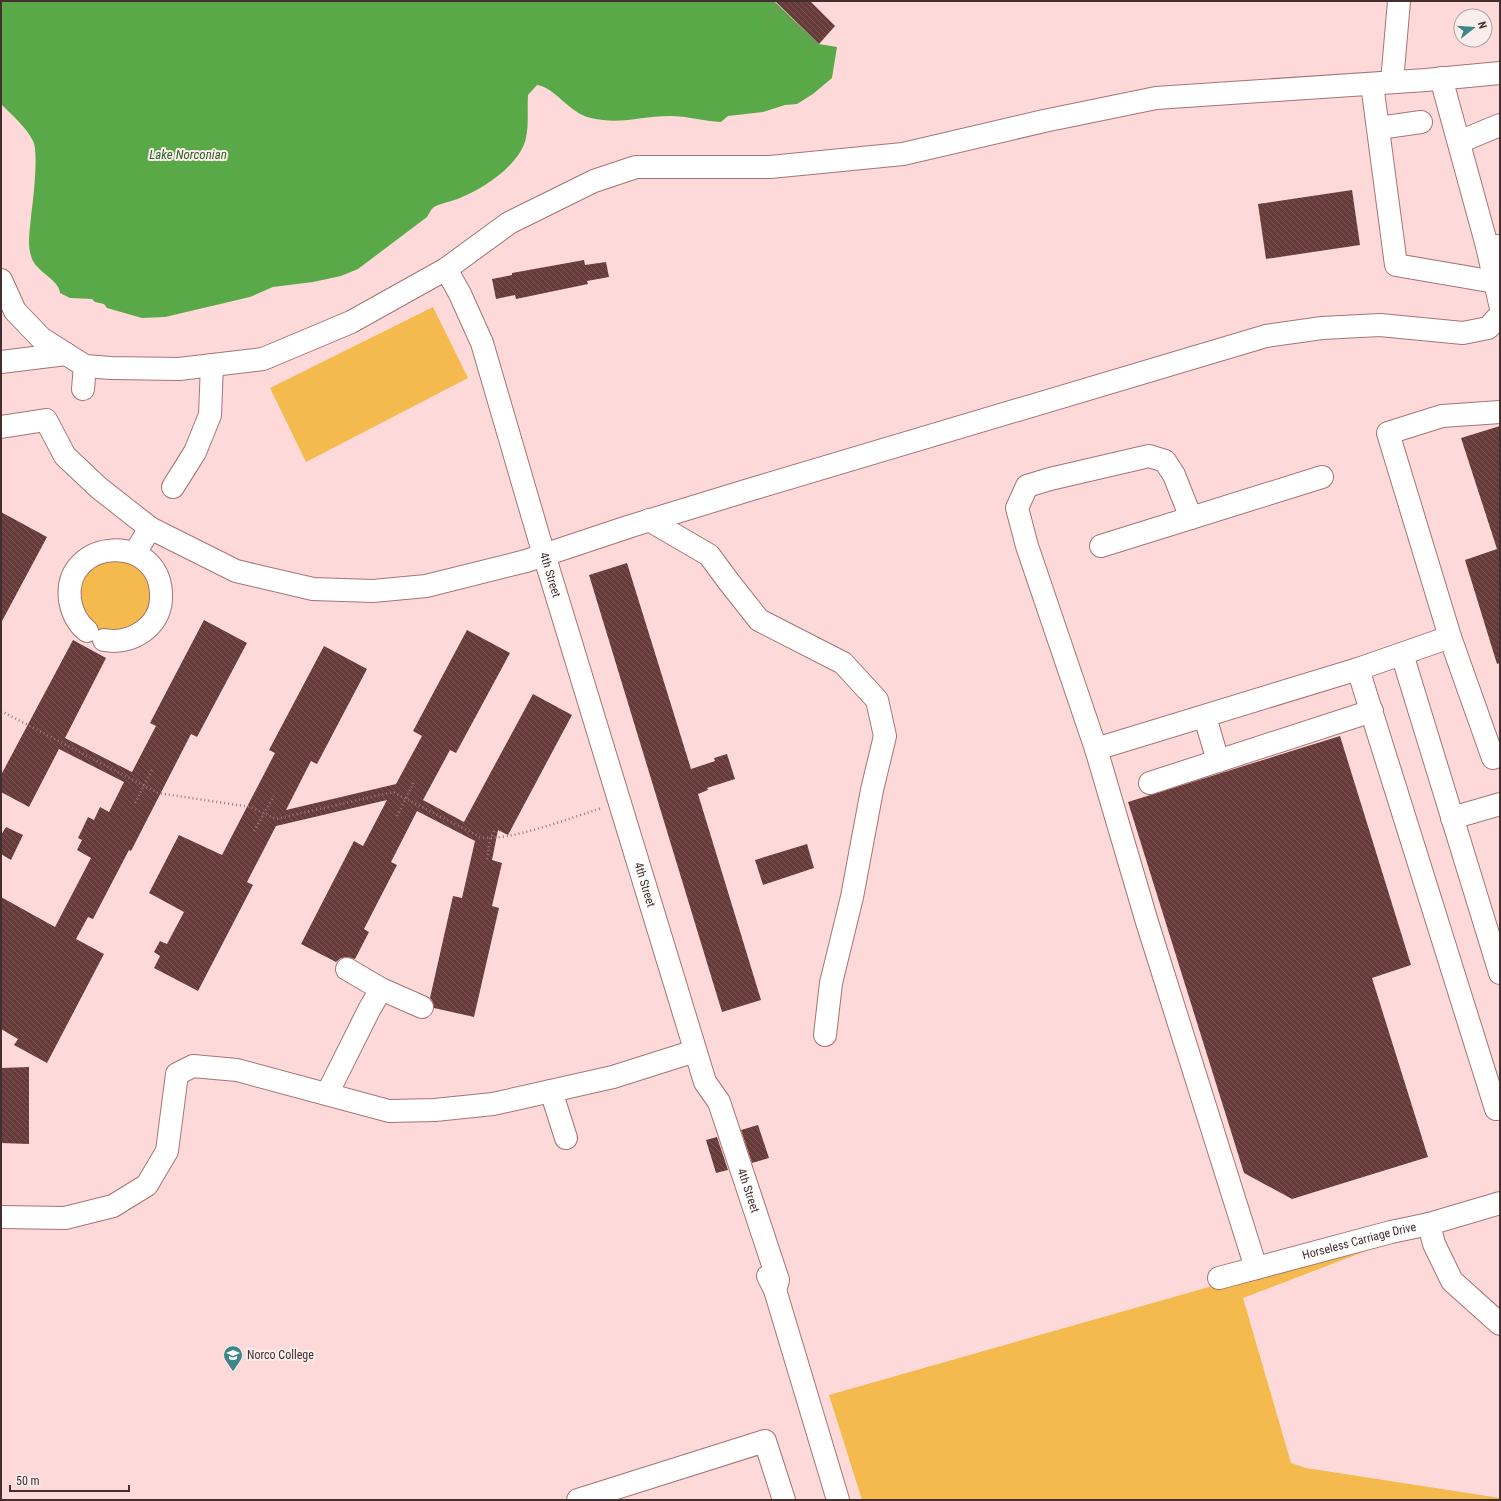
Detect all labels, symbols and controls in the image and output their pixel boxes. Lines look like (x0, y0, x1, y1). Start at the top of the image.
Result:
north arrow (1453, 8, 1493, 48)
text: N (1475, 20, 1489, 31)
water label: Lake Norconian (149, 147, 227, 162)
street label: 4th Street (537, 551, 564, 599)
street label: 4th Street (631, 861, 658, 909)
street label: 4th Street (734, 1166, 762, 1215)
street label: Horseless Carriage Drive (1301, 1220, 1418, 1262)
school or university icon: Norco College (222, 1344, 244, 1372)
place label: Norco College (247, 1348, 314, 1362)
scale bar (10, 1467, 129, 1493)
text: 50 m (16, 1474, 40, 1488)

